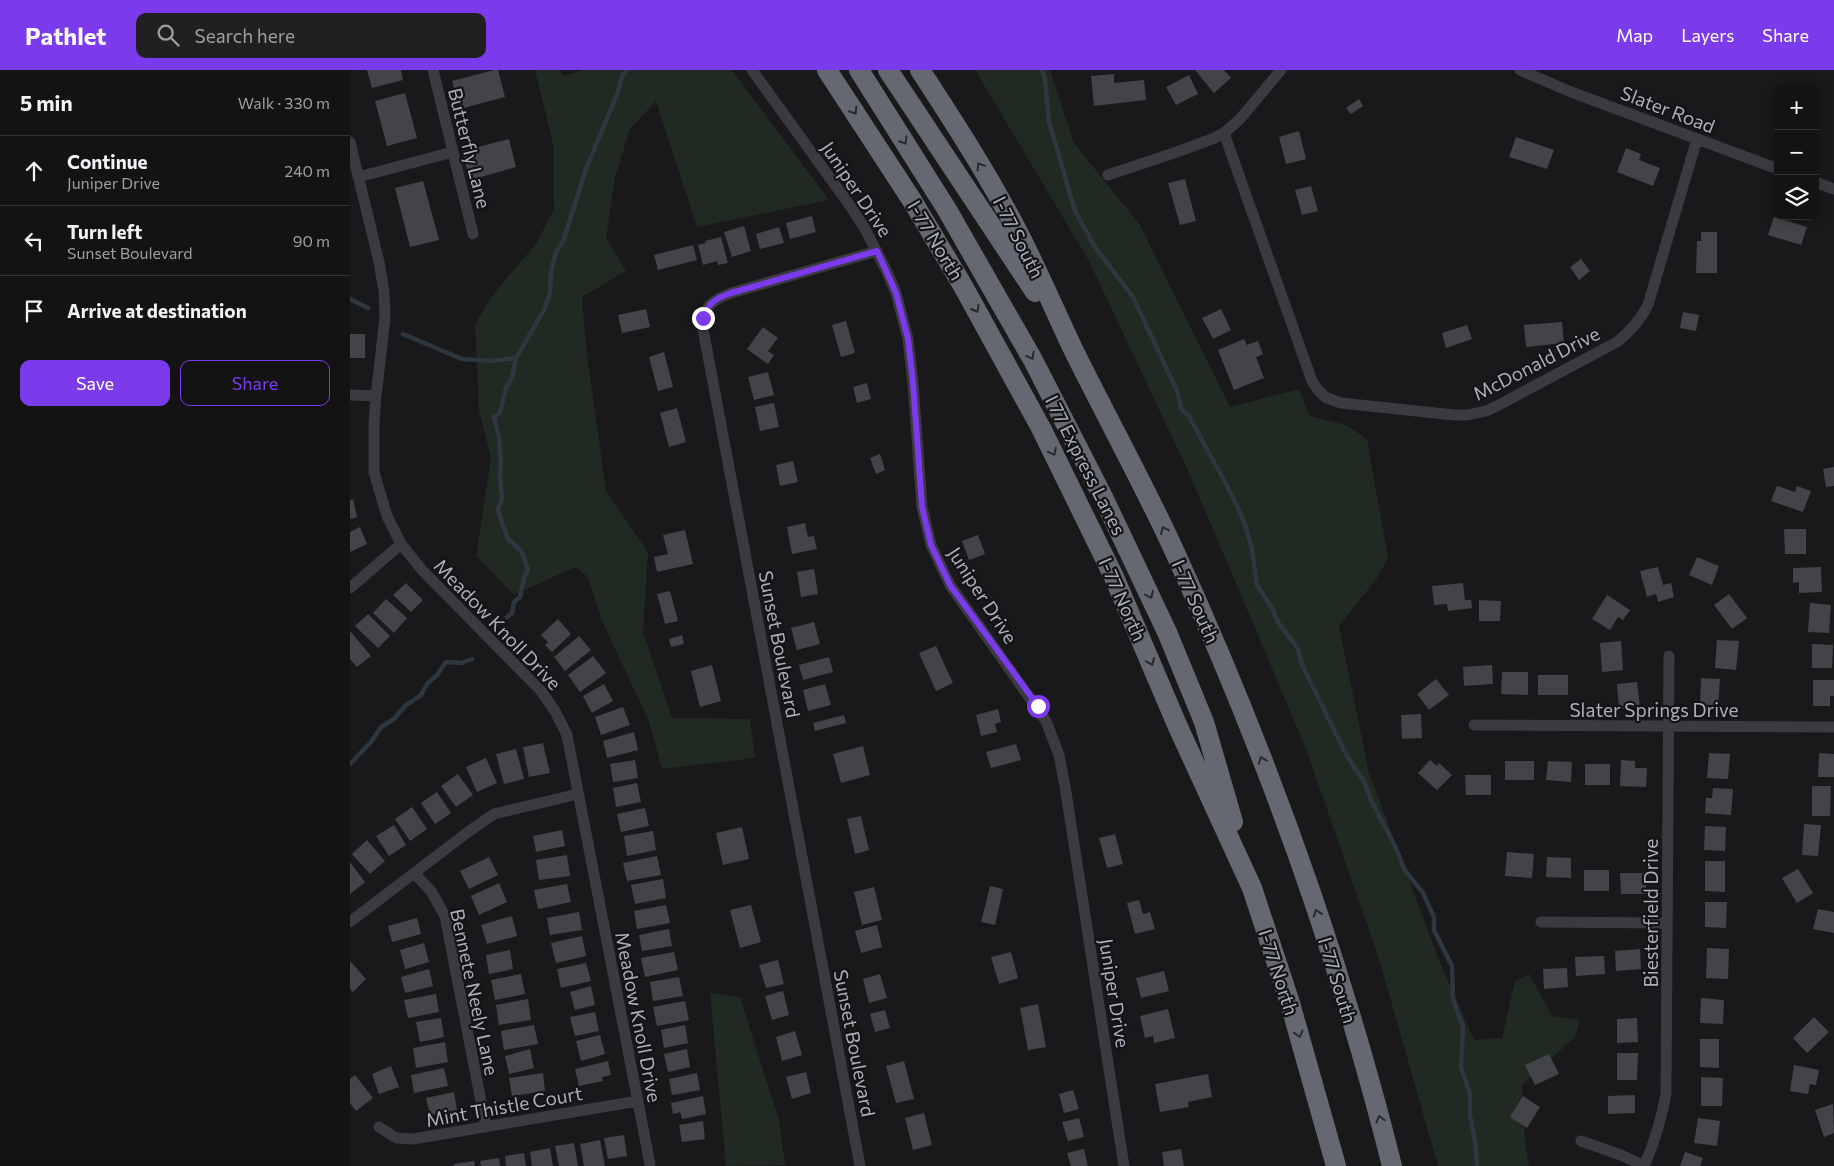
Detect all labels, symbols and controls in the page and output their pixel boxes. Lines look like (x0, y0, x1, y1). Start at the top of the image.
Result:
search box (136, 13, 486, 58)
text: Pathlet (25, 21, 106, 50)
icon: search (154, 21, 182, 49)
text: Search here (194, 24, 295, 47)
text: Map (1616, 24, 1653, 46)
text: Layers (1681, 24, 1734, 46)
text: Share (1762, 24, 1809, 46)
street label: Slater Road (1618, 80, 1718, 138)
street label: Butterfly Lane (444, 85, 496, 211)
map controls (1774, 85, 1819, 220)
button: + (1774, 85, 1819, 130)
text: 5 min (20, 90, 73, 115)
text: Walk · 330 m (238, 93, 330, 112)
one-way arrow (848, 105, 857, 114)
button: − (1774, 130, 1819, 175)
one-way arrow (897, 135, 907, 144)
street label: Juniper Drive (817, 137, 897, 241)
text: Continue (67, 150, 147, 173)
icon: ahead (20, 157, 48, 185)
text: 240 m (284, 161, 330, 180)
one-way arrow (977, 163, 987, 172)
text: Juniper Drive (67, 173, 160, 192)
button: layers (1774, 175, 1819, 220)
street label: I-77 South (989, 192, 1049, 282)
street label: I-77 North (903, 196, 969, 284)
text: Turn left (67, 220, 142, 243)
icon: left (20, 227, 48, 255)
text: 90 m (293, 231, 330, 250)
text: Sunset Boulevard (67, 243, 193, 262)
icon: arrive (20, 297, 48, 325)
text: Arrive at destination (67, 299, 247, 322)
one-way arrow (970, 303, 980, 312)
route end (692, 307, 715, 330)
street label: McDonald Drive (1469, 321, 1603, 405)
one-way arrow (1024, 350, 1034, 359)
button: Save (20, 360, 170, 406)
button: Share (180, 360, 330, 406)
street label: I 77 Express Lanes (1041, 391, 1131, 539)
one-way arrow (1047, 446, 1057, 455)
one-way arrow (1160, 526, 1171, 535)
street label: Juniper Drive (943, 542, 1023, 648)
street label: Meadow Knoll Drive (430, 554, 566, 694)
street label: I-77 North (1094, 554, 1152, 644)
street label: I-77 South (1167, 556, 1225, 646)
street label: Sunset Boulevard (754, 569, 806, 719)
one-way arrow (1143, 590, 1153, 599)
one-way arrow (1145, 657, 1156, 666)
route start (1027, 695, 1050, 718)
street label: Slater Springs Drive (1569, 698, 1739, 721)
one-way arrow (1258, 757, 1268, 765)
street label: Biesterfield Drive (1639, 839, 1662, 987)
street label: Bennete Neely Lane (446, 907, 504, 1077)
one-way arrow (1313, 909, 1323, 918)
street label: I-77 North (1254, 926, 1304, 1018)
street label: Meadow Knoll Drive (611, 930, 667, 1104)
street label: I-77 South (1314, 934, 1362, 1026)
street label: Juniper Drive (1095, 937, 1135, 1049)
street label: Sunset Boulevard (829, 968, 881, 1118)
one-way arrow (1294, 1030, 1304, 1038)
street label: Mint Thistle Court (424, 1081, 584, 1131)
one-way arrow (1375, 1115, 1385, 1123)

